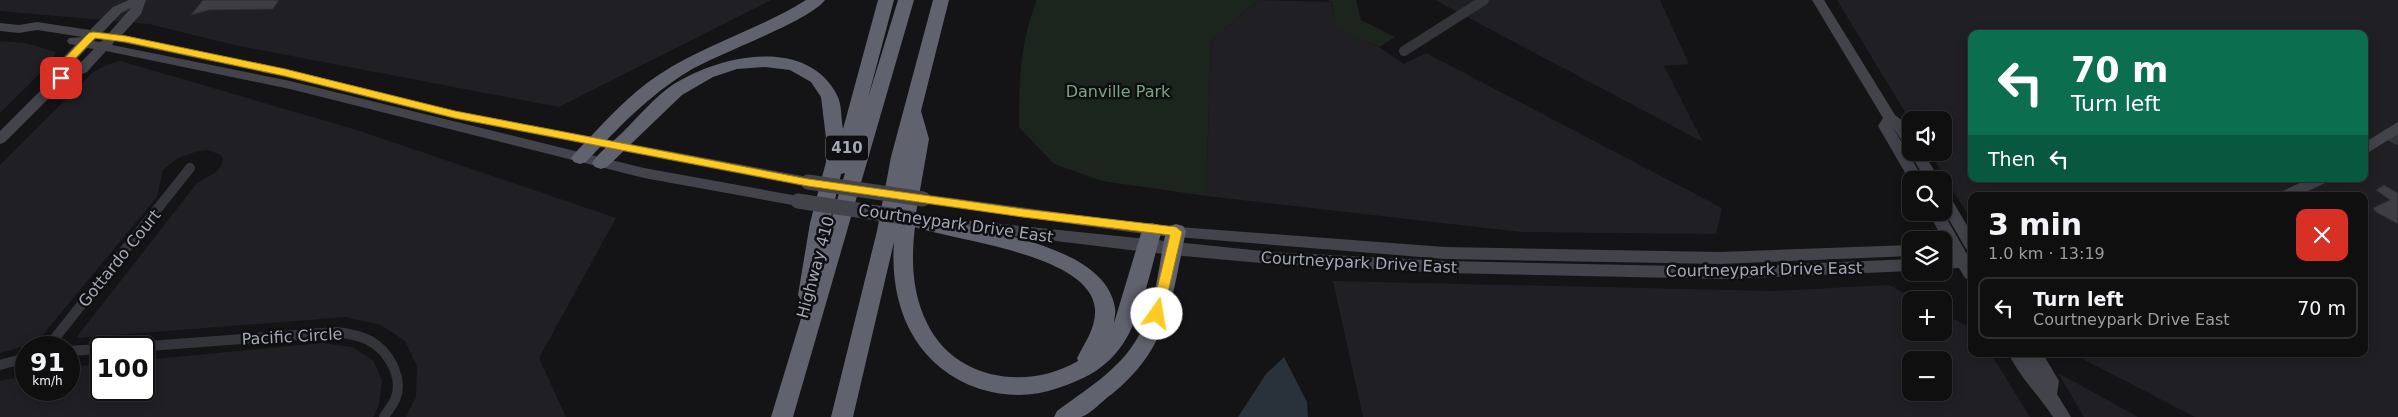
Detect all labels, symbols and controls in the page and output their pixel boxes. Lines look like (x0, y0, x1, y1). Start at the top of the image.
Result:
icon: left (1988, 50, 2053, 115)
text: 70 m (2071, 50, 2168, 90)
pin (40, 57, 82, 99)
icon: arrive (47, 64, 75, 92)
park label: Danville Park (1066, 82, 1171, 101)
text: Turn left (2071, 91, 2160, 116)
map controls (1902, 111, 1952, 401)
button: sound (1902, 111, 1952, 161)
road number: 410 (826, 136, 868, 160)
icon: left (2045, 145, 2073, 173)
text: Then (1988, 148, 2035, 170)
button: search (1902, 171, 1952, 221)
street label: Courtneypark Drive East (857, 200, 1055, 247)
street label: Gottardo Court (74, 206, 164, 311)
text: 3 min (1988, 207, 2082, 242)
button: close (2296, 209, 2348, 261)
street label: Highway 410 (793, 214, 838, 320)
button: layers (1902, 231, 1952, 281)
text: 1.0 km · 13:19 (1988, 244, 2105, 263)
street label: Courtneypark Drive East (1260, 248, 1458, 277)
street label: Courtneypark Drive East (1666, 258, 1862, 281)
position arrow (1130, 287, 1182, 339)
text: Turn left (2033, 288, 2124, 310)
button: + (1902, 291, 1952, 341)
icon: left (1990, 294, 2018, 322)
text: 70 m (2297, 297, 2346, 319)
text: Courtneypark Drive East (2033, 310, 2230, 329)
street label: Pacific Circle (241, 324, 343, 349)
speed limit sign: 100 (90, 336, 155, 401)
text: 91 (30, 348, 65, 377)
button: − (1902, 351, 1952, 401)
text: km/h (32, 374, 63, 388)

